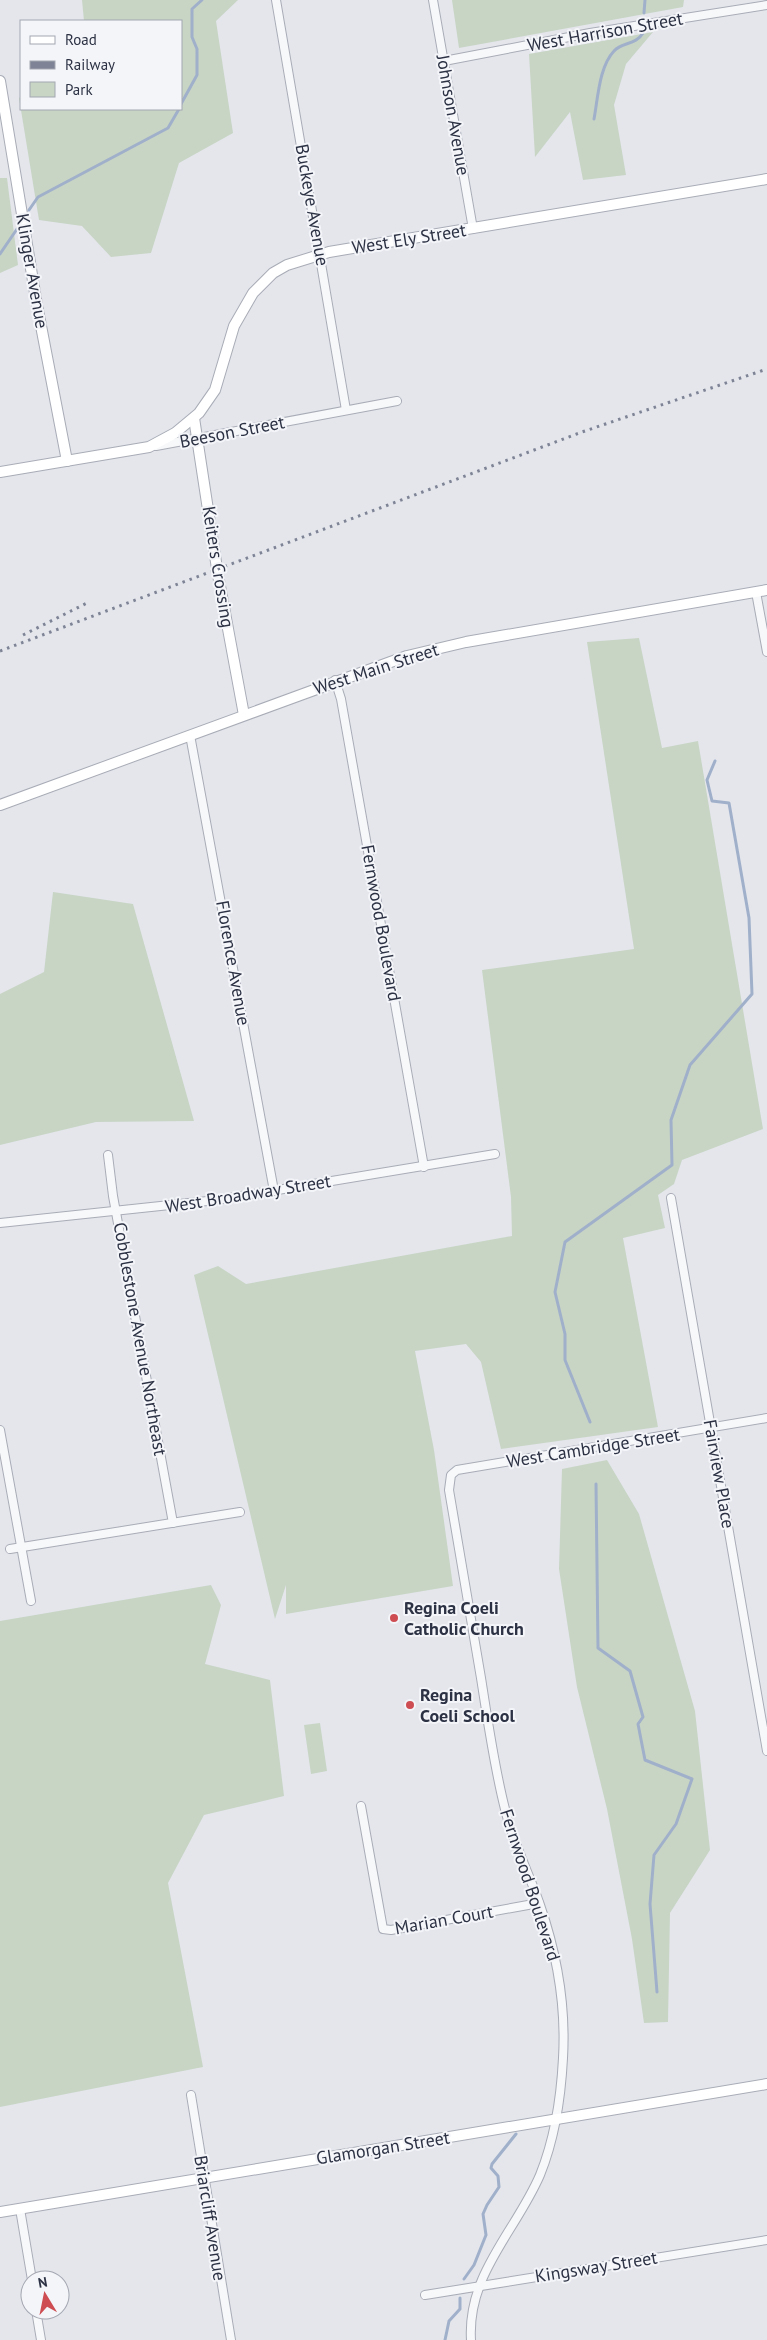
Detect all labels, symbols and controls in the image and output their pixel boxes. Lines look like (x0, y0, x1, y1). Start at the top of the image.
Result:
street label: West Harrison Street (525, 6, 685, 57)
legend (20, 20, 182, 110)
text: Road (65, 30, 97, 49)
street label: Johnson Avenue (431, 52, 475, 177)
text: Railway (65, 55, 115, 74)
text: Park (65, 80, 93, 99)
street label: Buckeye Avenue (290, 142, 335, 268)
street label: Klinger Avenue (11, 212, 54, 330)
street label: West Ely Street (350, 218, 468, 259)
street label: Beeson Street (177, 410, 286, 453)
street label: Keiters Crossing (198, 504, 239, 629)
street label: West Main Street (310, 637, 441, 700)
street label: Fernwood Boulevard (356, 843, 407, 1003)
street label: Florence Avenue (211, 899, 256, 1027)
street label: West Broadway Street (163, 1169, 332, 1218)
street label: Cobblestone Avenue Northeast (109, 1220, 172, 1457)
street label: Fairview Place (699, 1418, 740, 1530)
street label: West Cambridge Street (505, 1422, 681, 1473)
place label: Regina Coeli Catholic Church (404, 1596, 524, 1640)
marker: Regina Coeli Catholic Church (388, 1612, 400, 1624)
place label: Regina Coeli School (420, 1683, 515, 1727)
marker: Regina Coeli School (404, 1699, 416, 1711)
street label: Fernwood Boulevard (495, 1806, 566, 1964)
street label: Marian Court (393, 1900, 495, 1939)
street label: Glamorgan Street (315, 2126, 451, 2169)
street label: Briarcliff Avenue (189, 2154, 232, 2282)
street label: Kingsway Street (533, 2245, 659, 2288)
north arrow (20, 2270, 70, 2320)
text: N (37, 2273, 49, 2292)

